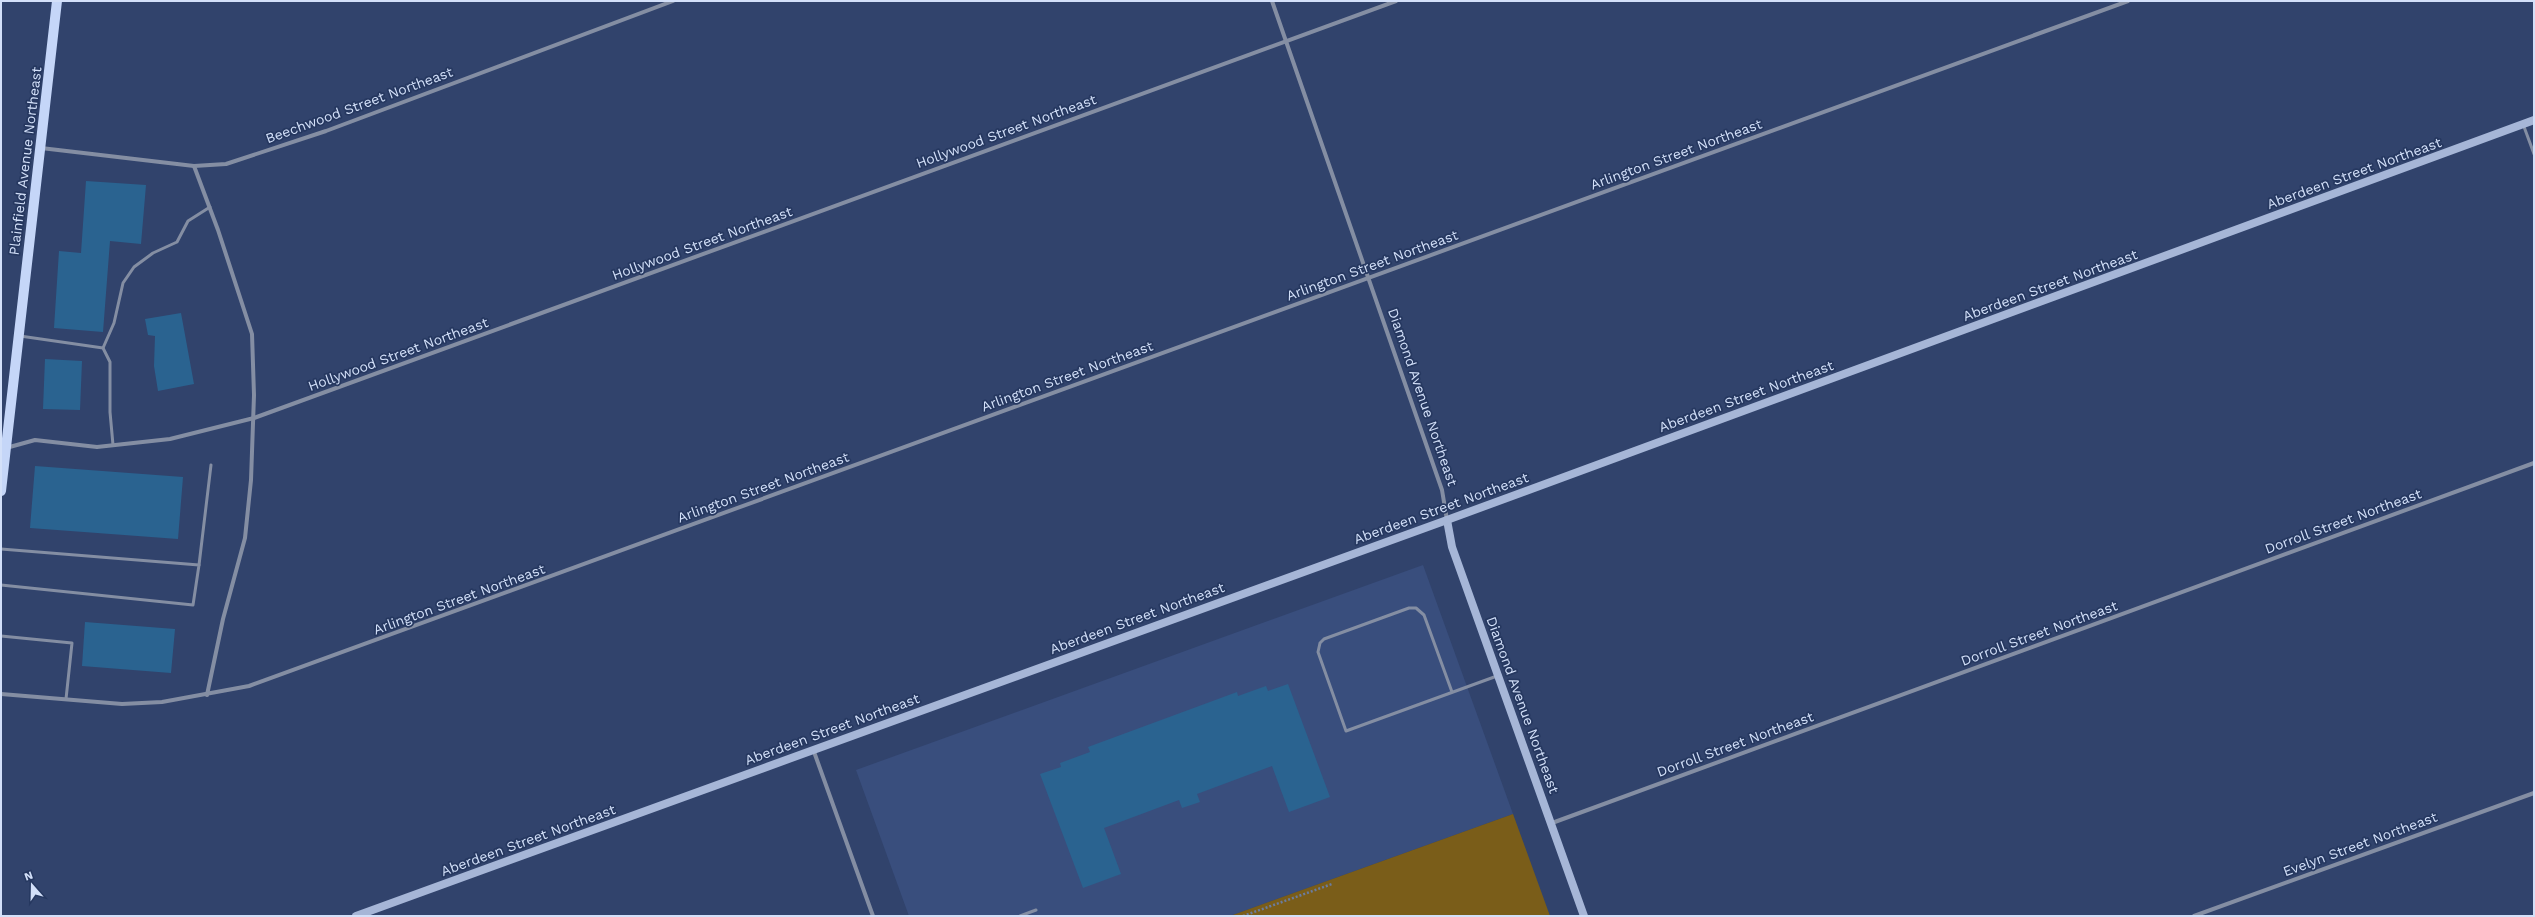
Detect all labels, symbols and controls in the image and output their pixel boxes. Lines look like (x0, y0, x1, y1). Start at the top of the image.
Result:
street label: Beechwood Street Northeast (263, 64, 455, 146)
street label: Plainfield Avenue Northeast (6, 66, 45, 256)
street label: Hollywood Street Northeast (914, 91, 1098, 171)
street label: Arlington Street Northeast (1588, 115, 1764, 193)
street label: Aberdeen Street Northeast (2265, 134, 2444, 212)
street label: Hollywood Street Northeast (610, 203, 794, 283)
street label: Arlington Street Northeast (1284, 226, 1460, 304)
street label: Aberdeen Street Northeast (1961, 246, 2140, 324)
street label: Diamond Avenue Northeast (1385, 306, 1461, 488)
street label: Hollywood Street Northeast (306, 314, 490, 394)
street label: Arlington Street Northeast (979, 337, 1155, 415)
street label: Aberdeen Street Northeast (1657, 357, 1836, 435)
street label: Arlington Street Northeast (675, 448, 851, 526)
street label: Aberdeen Street Northeast (1352, 469, 1531, 547)
street label: Dorroll Street Northeast (2263, 485, 2424, 557)
street label: Arlington Street Northeast (371, 560, 547, 638)
street label: Aberdeen Street Northeast (1048, 579, 1227, 657)
street label: Dorroll Street Northeast (1959, 597, 2120, 669)
street label: Diamond Avenue Northeast (1484, 614, 1563, 796)
street label: Aberdeen Street Northeast (743, 690, 922, 768)
street label: Dorroll Street Northeast (1655, 708, 1816, 780)
street label: Aberdeen Street Northeast (439, 801, 618, 879)
street label: Evelyn Street Northeast (2281, 809, 2439, 879)
north arrow (12, 865, 52, 905)
text: N (23, 869, 35, 884)

